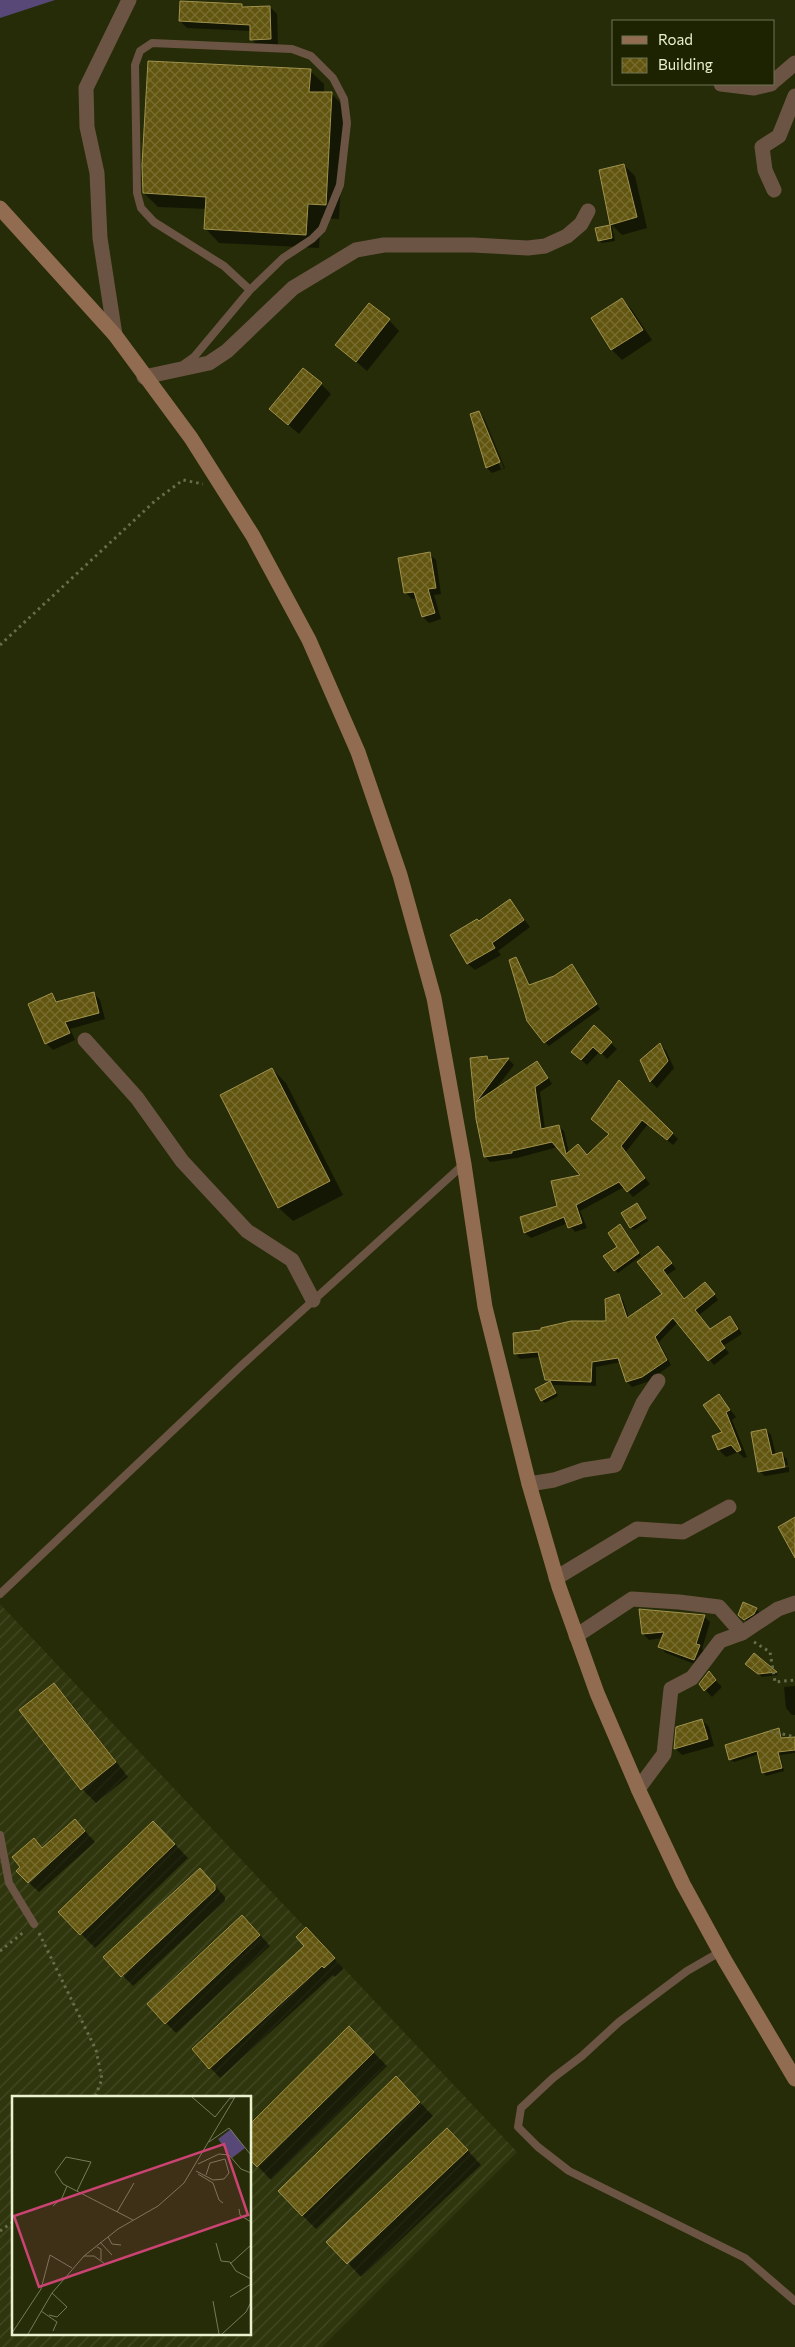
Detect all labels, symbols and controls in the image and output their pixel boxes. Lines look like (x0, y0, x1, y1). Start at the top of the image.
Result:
legend (612, 20, 775, 85)
text: Road (658, 30, 693, 48)
text: Building (658, 55, 713, 73)
inset map (12, 2096, 251, 2334)

